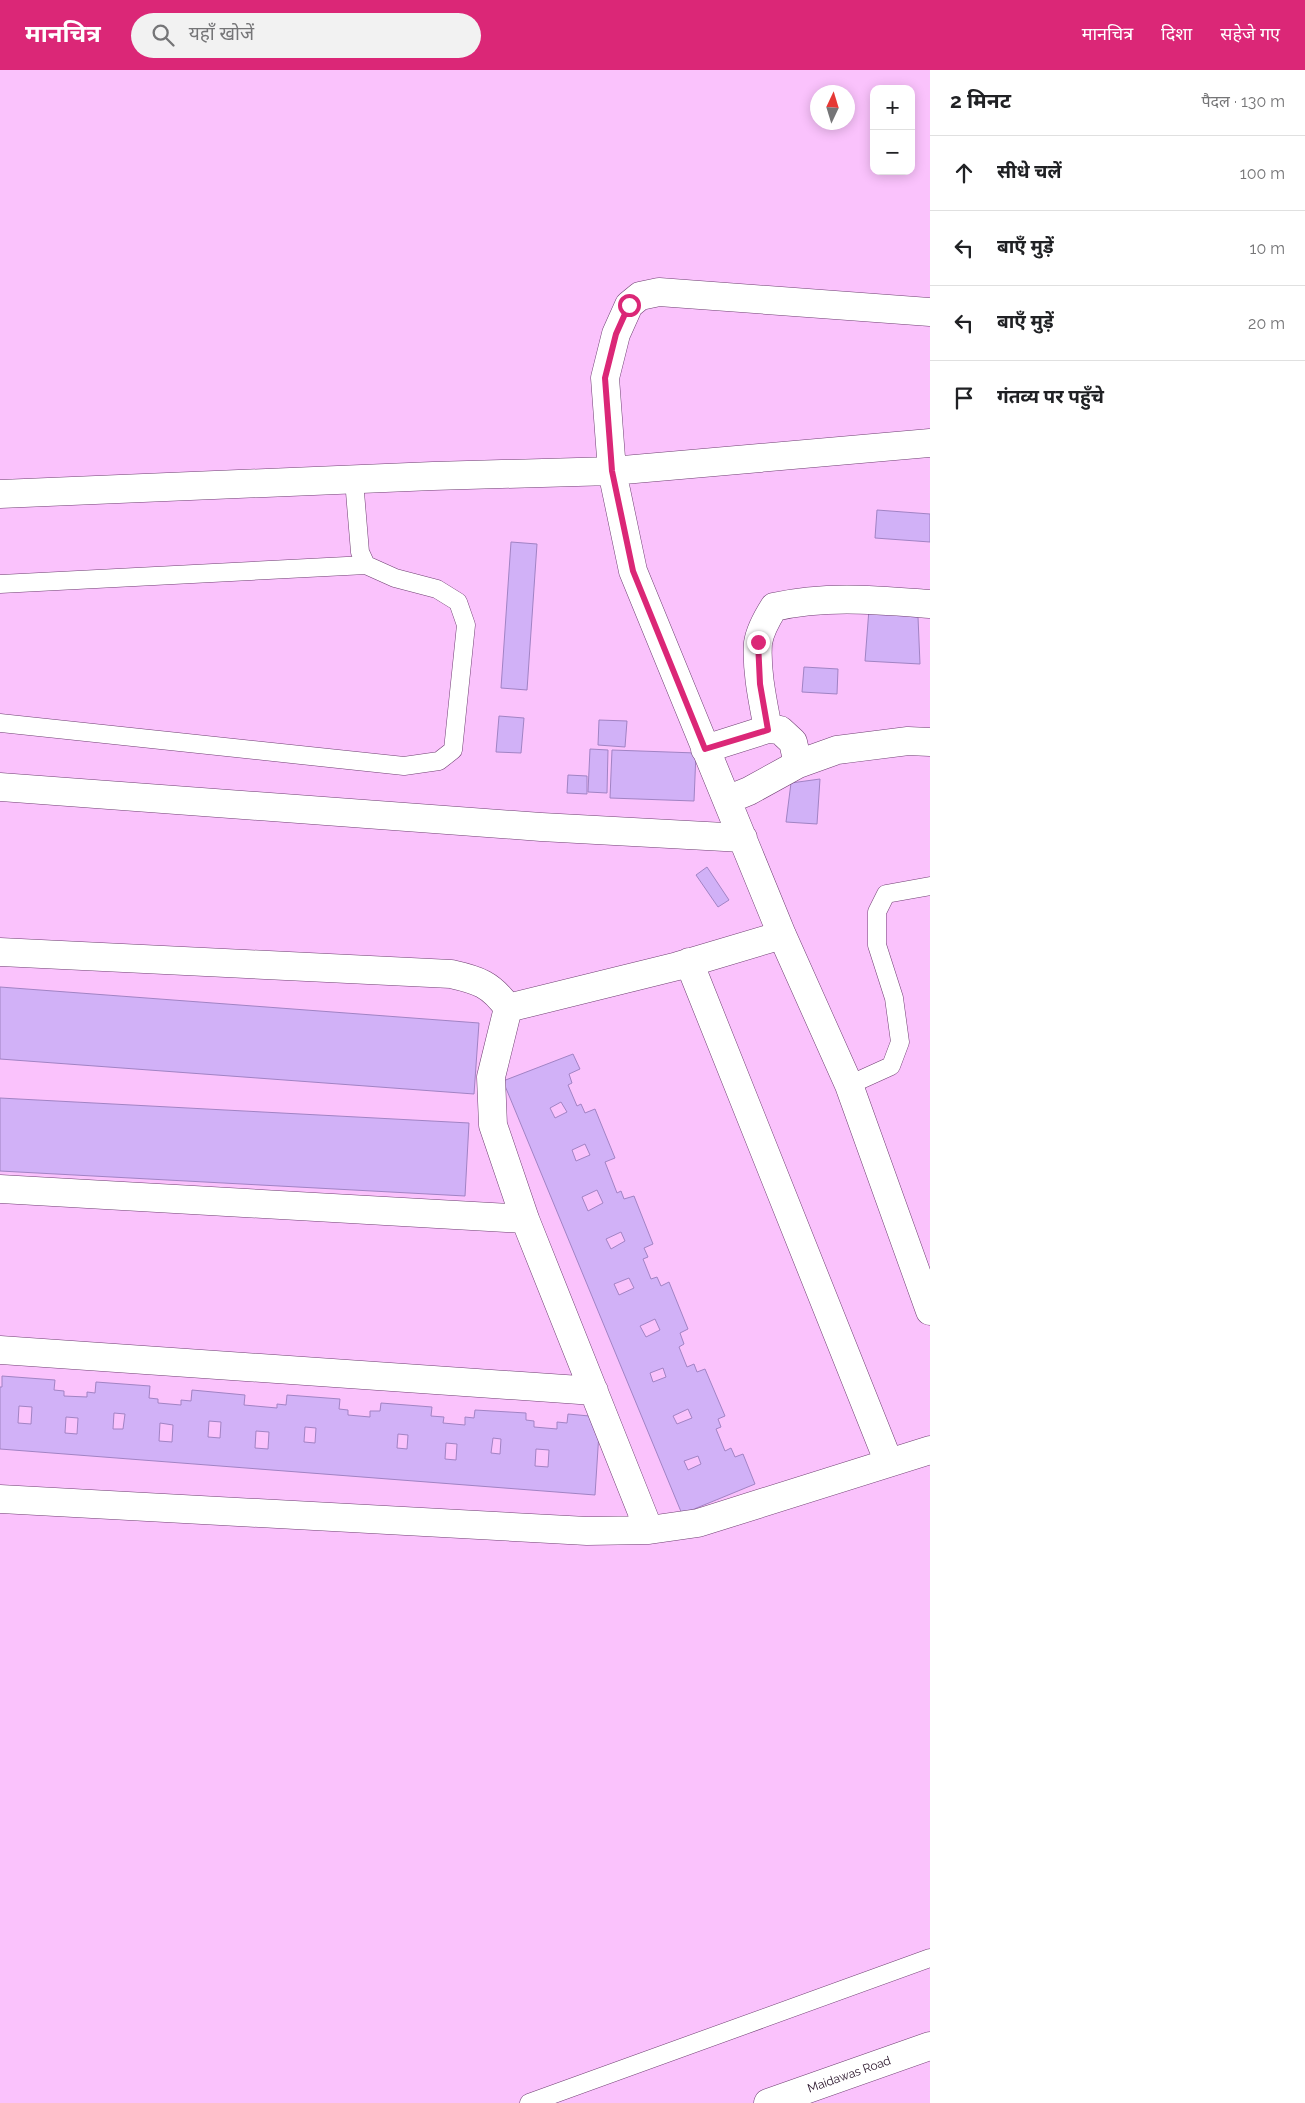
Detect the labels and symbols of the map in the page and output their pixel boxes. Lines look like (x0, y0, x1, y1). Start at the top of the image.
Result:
north arrow (810, 85, 855, 130)
route start (618, 294, 641, 317)
route end (747, 631, 770, 654)
street label: Maidawas Road (806, 2053, 893, 2096)

